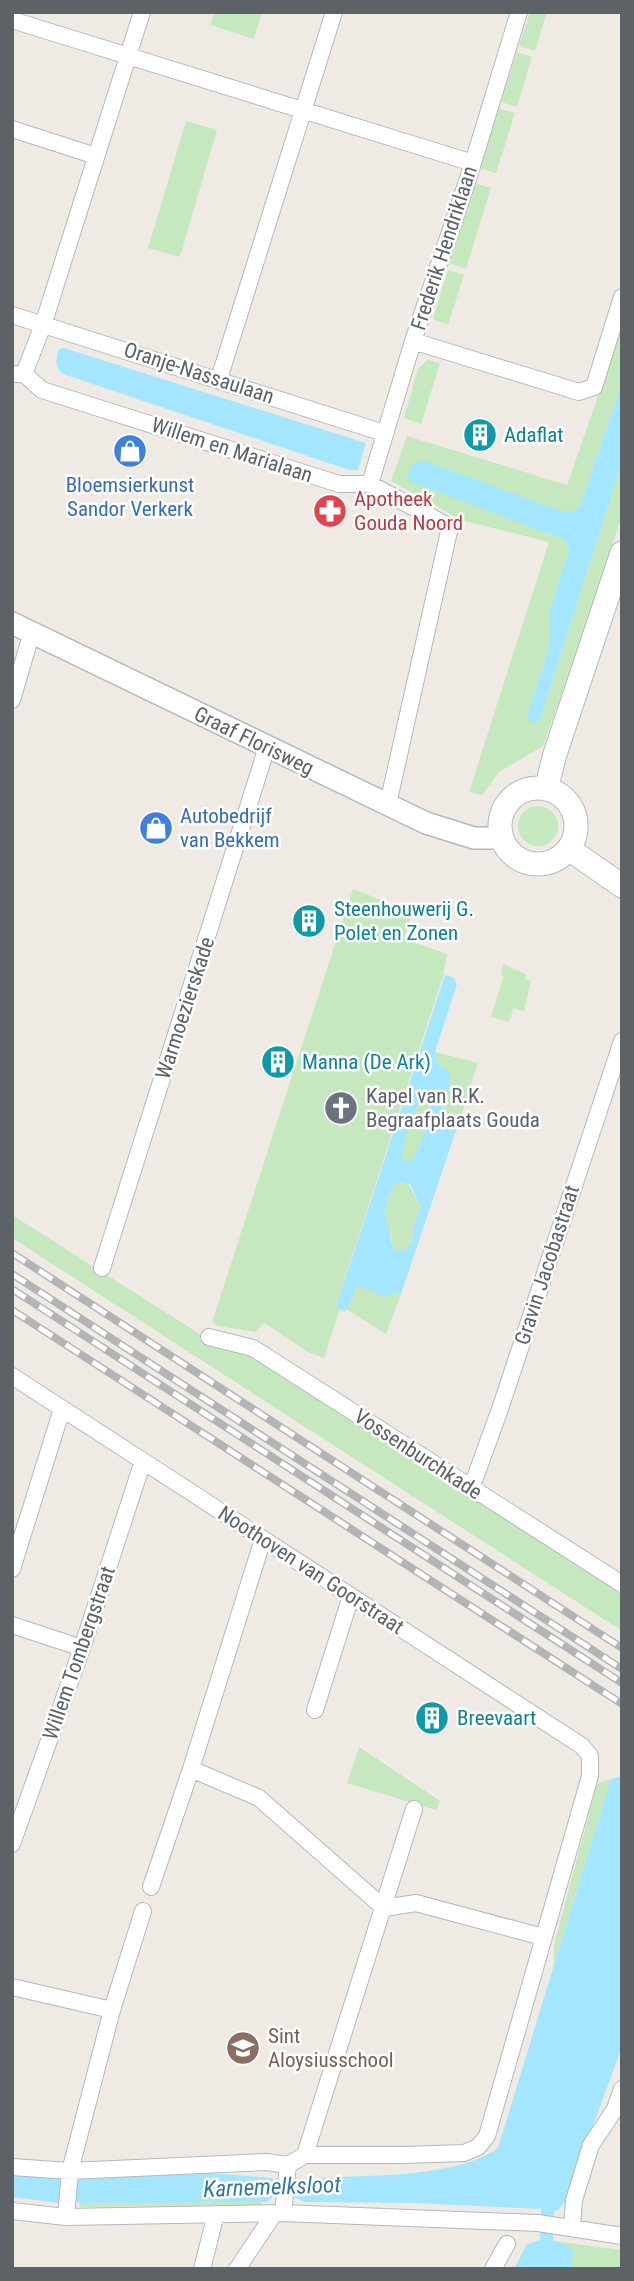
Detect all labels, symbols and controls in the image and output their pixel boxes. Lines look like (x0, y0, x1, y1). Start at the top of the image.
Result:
street label: Frederik Hendriklaan (406, 163, 482, 333)
street label: Oranje-Nassaulaan (121, 337, 277, 409)
street label: Willem en Marialaan (148, 413, 316, 487)
building icon: Adaflat (461, 416, 499, 454)
place label: Adaflat (504, 423, 563, 447)
shop icon: Bloemsierkunst Sandor Verkerk (111, 432, 149, 470)
place label: Bloemsierkunst Sandor Verkerk (66, 473, 194, 521)
place label: Apotheek Gouda Noord (354, 487, 463, 535)
pharmacy icon: Apotheek Gouda Noord (311, 492, 349, 530)
street label: Graaf Florisweg (190, 702, 318, 780)
place label: Autobedrijf van Bekkem (180, 804, 280, 852)
shop icon: Autobedrijf van Bekkem (137, 809, 175, 847)
place label: Steenhouwerij G. Polet en Zonen (334, 897, 474, 945)
building icon: Steenhouwerij G. Polet en Zonen (290, 902, 328, 940)
street label: Warmoezierskade (151, 934, 219, 1082)
building icon: Manna (De Ark) (259, 1043, 297, 1081)
place label: Manna (De Ark) (302, 1050, 431, 1074)
place label: Kapel van R.K. Begraafplaats Gouda (366, 1084, 540, 1132)
church icon: Kapel van R.K. Begraafplaats Gouda (322, 1089, 360, 1127)
street label: Gravin Jacobastraat (510, 1182, 584, 1348)
street label: Vossenburchkade (350, 1404, 486, 1504)
street label: Noothoven van Goorstraat (214, 1501, 408, 1639)
street label: Willem Tombergstraat (38, 1563, 120, 1743)
building icon: Breevaart (413, 1699, 451, 1737)
place label: Breevaart (457, 1706, 536, 1730)
place label: Sint Aloysiusschool (268, 2024, 394, 2072)
school or university icon: Sint Aloysiusschool (224, 2029, 262, 2067)
water label: Karnemelksloot (203, 2171, 342, 2203)

